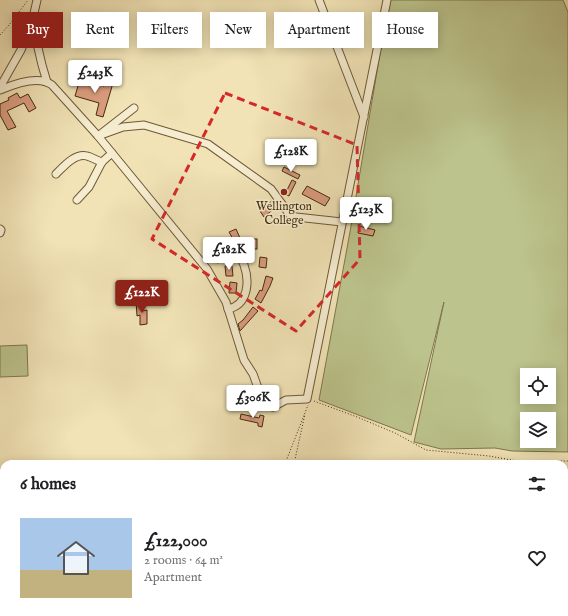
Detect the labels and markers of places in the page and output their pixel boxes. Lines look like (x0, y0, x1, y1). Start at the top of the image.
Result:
pin: £243K (67, 60, 123, 94)
pin: £128K (263, 139, 319, 173)
marker: Wellington College (279, 187, 289, 197)
pin: £123K (338, 197, 394, 231)
place label: Wellington College (256, 199, 313, 228)
pin: £182K (201, 237, 257, 271)
pin: £122K (114, 280, 170, 314)
pin: £306K (225, 385, 281, 419)

